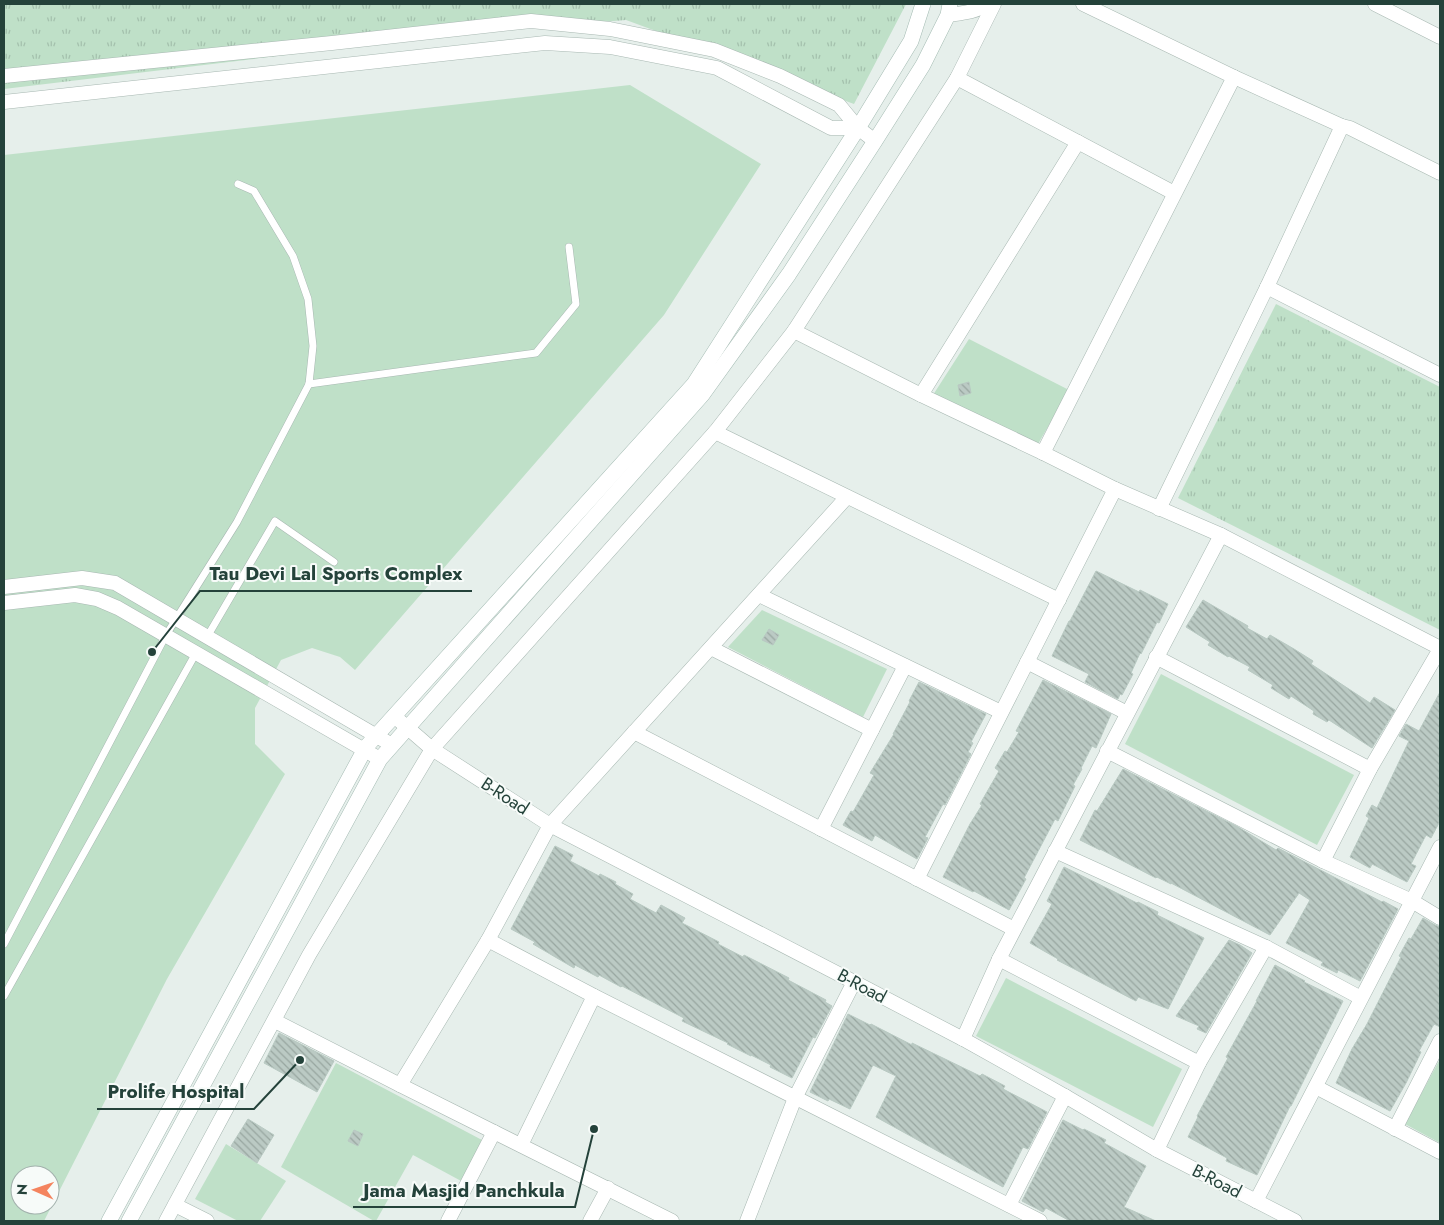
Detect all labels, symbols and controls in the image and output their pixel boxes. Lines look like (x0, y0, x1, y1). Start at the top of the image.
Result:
callout: Tau Devi Lal Sports Complex (200, 557, 472, 591)
text: Tau Devi Lal Sports Complex (210, 560, 463, 587)
street label: B-Road (476, 771, 534, 821)
street label: B-Road (833, 962, 891, 1010)
callout: Prolife Hospital (97, 1075, 254, 1109)
text: Prolife Hospital (108, 1078, 244, 1105)
street label: B-Road (1188, 1157, 1246, 1205)
north arrow (10, 1165, 60, 1215)
callout: Jama Masjid Panchkula (353, 1173, 575, 1207)
text: Jama Masjid Panchkula (359, 1177, 565, 1204)
text: N (12, 1184, 32, 1195)

